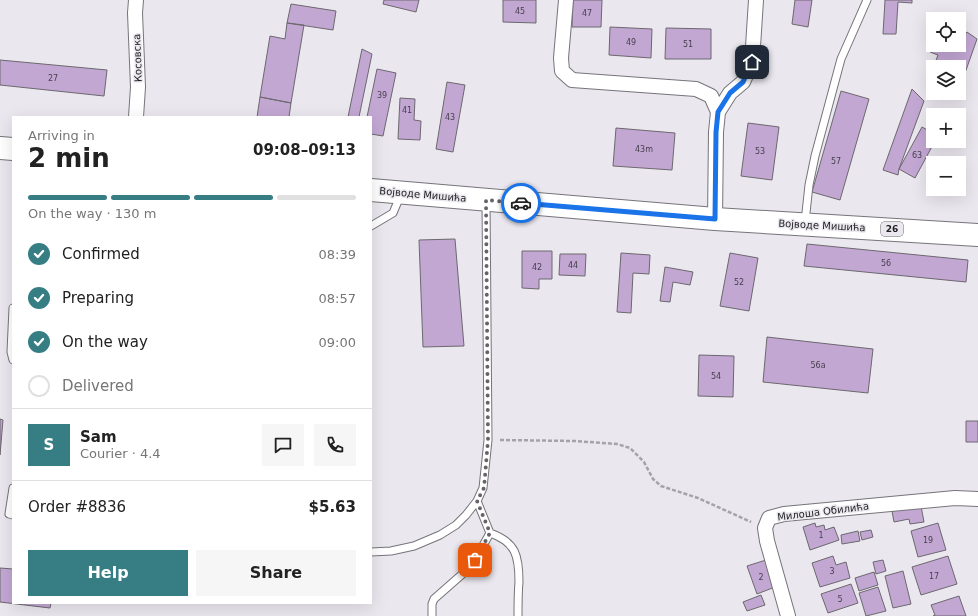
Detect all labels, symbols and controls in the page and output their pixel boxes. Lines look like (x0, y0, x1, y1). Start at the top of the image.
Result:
house number: 45 (515, 7, 525, 16)
house number: 47 (582, 9, 592, 18)
map controls (926, 12, 966, 196)
button: locate (926, 12, 966, 52)
street label: Косовска (131, 34, 144, 82)
house number: 49 (626, 38, 636, 47)
house number: 51 (683, 40, 693, 49)
pin (735, 45, 769, 79)
icon: home (741, 51, 763, 73)
button: layers (926, 60, 966, 100)
house number: 27 (48, 74, 58, 83)
house number: 39 (377, 91, 387, 100)
house number: 41 (402, 106, 412, 115)
button: + (926, 108, 966, 148)
house number: 43 (445, 113, 455, 122)
text: Arriving in (28, 128, 95, 143)
text: 09:08–09:13 (253, 141, 356, 159)
text: 2 min (28, 143, 110, 173)
house number: 43m (635, 145, 653, 154)
house number: 53 (755, 147, 765, 156)
house number: 63 (912, 151, 922, 160)
button: − (926, 156, 966, 196)
house number: 57 (831, 157, 841, 166)
courier (501, 183, 541, 223)
street label: Војводе Мишића (379, 185, 467, 204)
icon: car (510, 192, 532, 214)
text: On the way · 130 m (28, 206, 156, 221)
street label: Војводе Мишића (778, 218, 866, 233)
road number: 26 (881, 222, 903, 236)
icon: check (28, 243, 50, 265)
text: Confirmed (62, 245, 140, 263)
text: 08:39 (319, 247, 356, 262)
house number: 56 (881, 259, 891, 268)
house number: 44 (568, 261, 578, 270)
house number: 42 (532, 263, 542, 272)
house number: 52 (734, 278, 744, 287)
icon: check (28, 287, 50, 309)
text: Preparing (62, 289, 134, 307)
text: 08:57 (319, 291, 356, 306)
icon: check (28, 331, 50, 353)
text: On the way (62, 333, 148, 351)
text: 09:00 (319, 335, 356, 350)
house number: 56a (810, 361, 826, 370)
house number: 54 (711, 372, 721, 381)
text: Delivered (62, 377, 134, 395)
button: chat (262, 424, 304, 466)
button: phone (314, 424, 356, 466)
text: Sam (80, 428, 117, 446)
text: S (44, 436, 54, 454)
text: Courier · 4.4 (80, 446, 161, 461)
text: Order #8836 (28, 498, 126, 516)
text: $5.63 (309, 498, 356, 516)
street label: Милоша Обилића (777, 500, 869, 523)
house number: 1 (818, 531, 824, 540)
house number: 19 (923, 536, 933, 545)
pin (458, 543, 492, 577)
icon: bag (464, 549, 486, 571)
button: Help (28, 550, 188, 596)
button: Share (196, 550, 356, 596)
house number: 3 (829, 567, 835, 576)
house number: 17 (929, 572, 939, 581)
house number: 2 (758, 573, 764, 582)
house number: 5 (837, 595, 843, 604)

